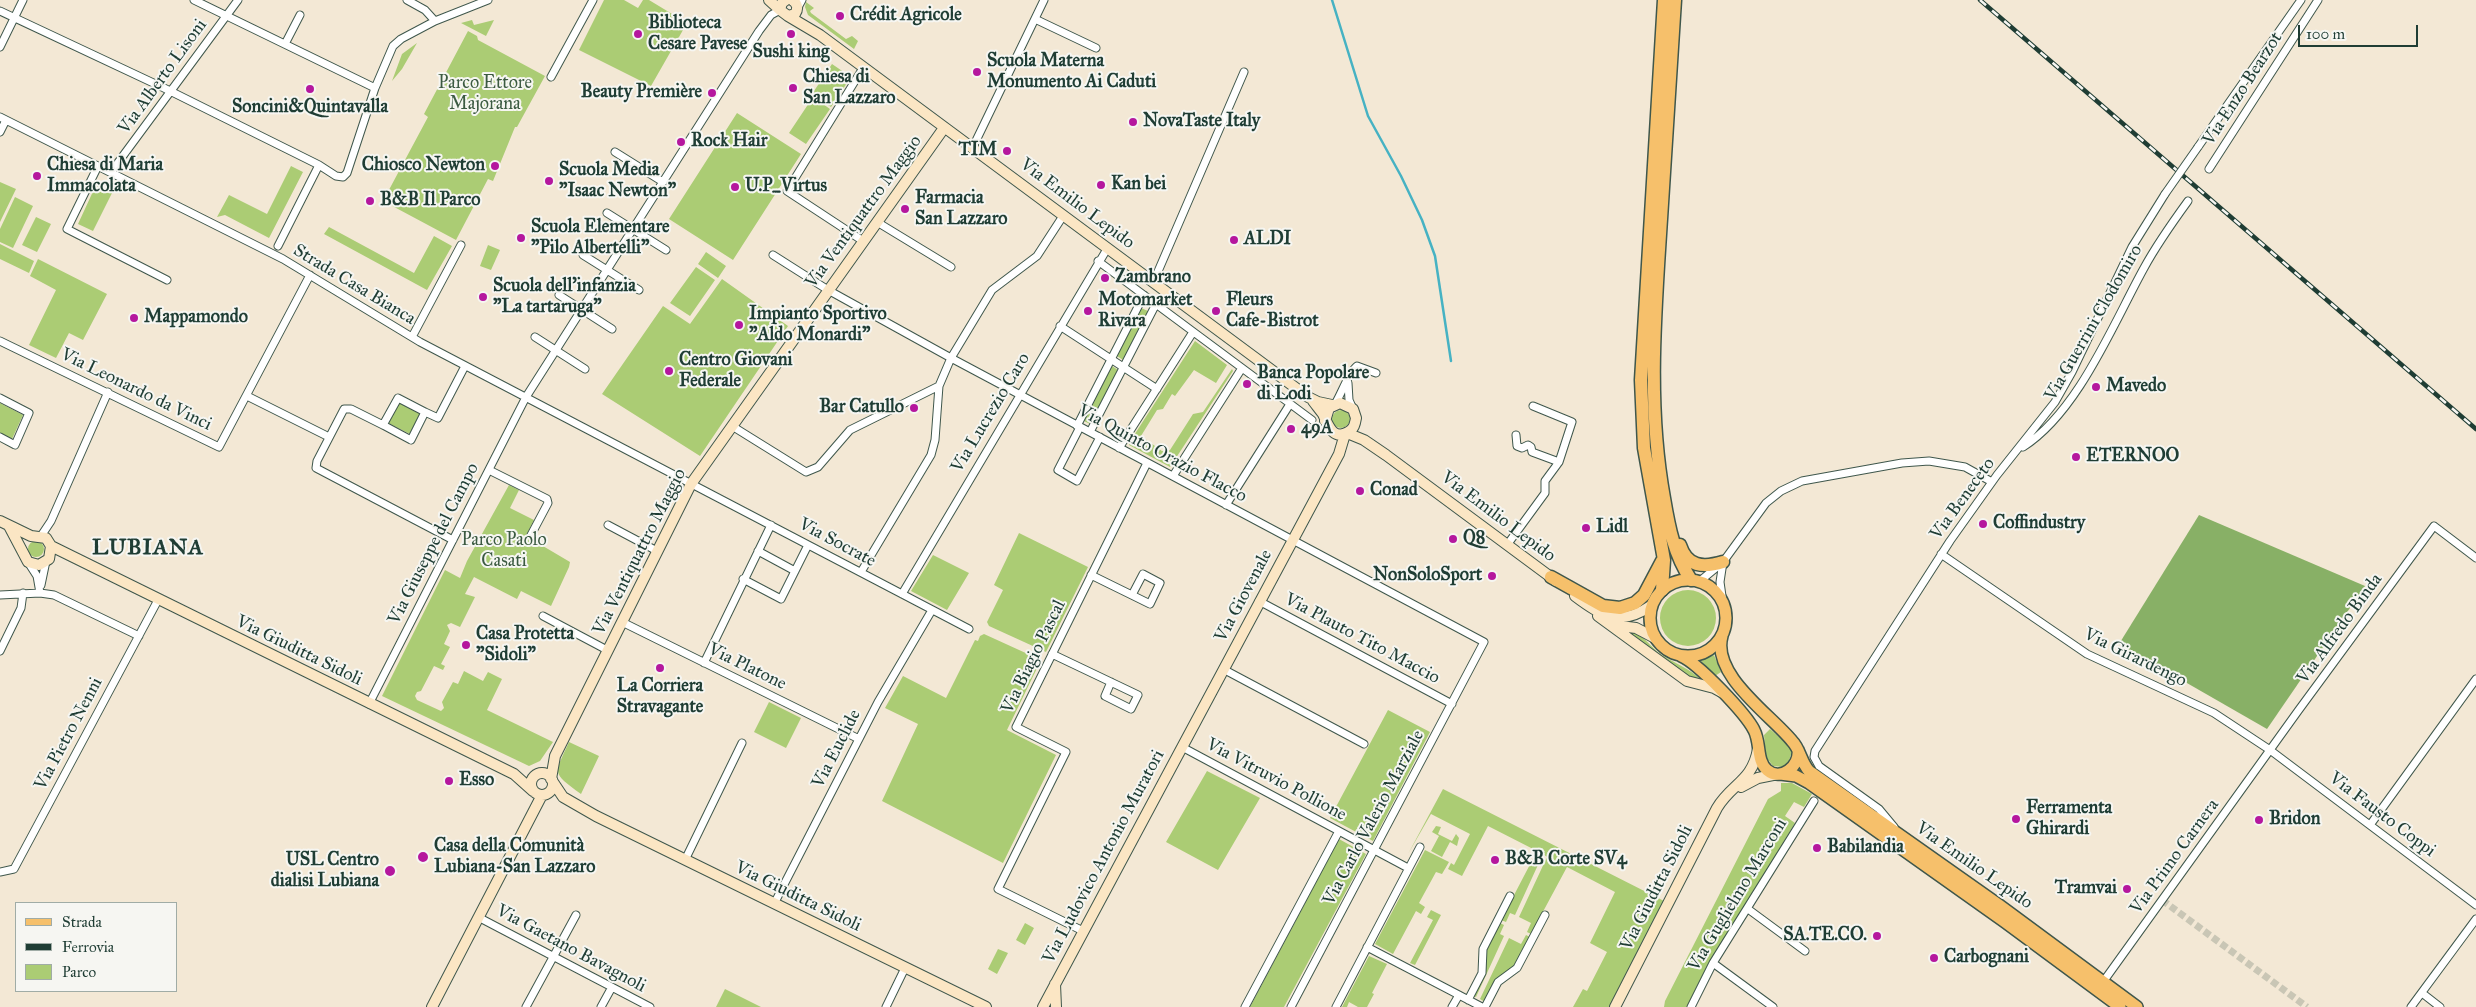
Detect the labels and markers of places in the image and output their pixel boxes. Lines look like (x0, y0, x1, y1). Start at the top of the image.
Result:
place label: Crédit Agricole (850, 5, 962, 27)
marker: Crédit Agricole (834, 10, 846, 22)
place label: Biblioteca Cesare Pavese (648, 13, 747, 56)
marker: Biblioteca Cesare Pavese (632, 28, 644, 40)
marker: Sushi king (785, 28, 797, 40)
place label: Sushi king (753, 42, 829, 64)
place label: Scuola Materna Monumento Ai Caduti (987, 51, 1156, 94)
marker: Scuola Materna Monumento Ai Caduti (971, 66, 983, 78)
place label: Chiesa di San Lazzaro (803, 67, 896, 110)
place label: Beauty Première (581, 82, 702, 104)
marker: Chiesa di San Lazzaro (787, 82, 799, 94)
marker: Soncini&Quintavalla (304, 83, 316, 95)
marker: Beauty Première (706, 87, 718, 99)
place label: Soncini&Quintavalla (232, 97, 388, 119)
place label: NovaTaste Italy (1143, 111, 1260, 133)
marker: NovaTaste Italy (1127, 116, 1139, 128)
place label: Rock Hair (691, 131, 767, 153)
marker: Rock Hair (675, 136, 687, 148)
place label: TIM (958, 140, 997, 162)
marker: TIM (1001, 145, 1013, 157)
place label: Chiesa di Maria Immacolata (47, 155, 163, 198)
place label: Chiosco Newton (362, 155, 485, 177)
marker: Chiosco Newton (489, 160, 501, 172)
place label: Scuola Media "Isaac Newton" (559, 160, 676, 202)
marker: Chiesa di Maria Immacolata (31, 170, 43, 182)
place label: Kan bei (1111, 174, 1166, 196)
marker: Scuola Media "Isaac Newton" (543, 175, 555, 187)
place label: U.P_Virtus (745, 176, 827, 198)
marker: Kan bei (1095, 179, 1107, 191)
marker: U.P_Virtus (729, 181, 741, 193)
place label: Farmacia San Lazzaro (915, 188, 1008, 230)
place label: B&B Il Parco (380, 190, 480, 212)
marker: B&B Il Parco (364, 195, 376, 207)
marker: Farmacia San Lazzaro (899, 203, 911, 215)
place label: Scuola Elementare "Pilo Albertelli" (531, 217, 670, 260)
place label: ALDI (1244, 229, 1291, 251)
marker: Scuola Elementare "Pilo Albertelli" (515, 232, 527, 244)
marker: ALDI (1228, 234, 1240, 246)
place label: Zambrano (1115, 267, 1191, 289)
marker: Zambrano (1099, 272, 1111, 284)
place label: Scuola dell'infanzia "La tartaruga" (493, 276, 636, 318)
place label: Motomarket Rivara (1098, 290, 1192, 332)
place label: Fleurs Cafe-Bistrot (1226, 290, 1319, 332)
marker: Scuola dell'infanzia "La tartaruga" (477, 291, 489, 303)
place label: Impianto Sportivo "Aldo Monardi" (749, 304, 887, 346)
marker: Motomarket Rivara (1082, 305, 1094, 317)
marker: Fleurs Cafe-Bistrot (1210, 305, 1222, 317)
place label: Mappamondo (144, 307, 248, 329)
marker: Mappamondo (128, 312, 140, 324)
marker: Impianto Sportivo "Aldo Monardi" (733, 319, 745, 331)
place label: Centro Giovani Federale (679, 350, 792, 392)
place label: Banca Popolare di Lodi (1257, 363, 1369, 406)
marker: Centro Giovani Federale (663, 365, 675, 377)
place label: Mavedo (2106, 376, 2166, 398)
marker: Banca Popolare di Lodi (1241, 378, 1253, 390)
marker: Mavedo (2090, 381, 2102, 393)
place label: Bar Catullo (819, 397, 904, 419)
marker: Bar Catullo (908, 402, 920, 414)
place label: 49A (1301, 418, 1333, 440)
marker: 49A (1285, 423, 1297, 435)
place label: ETERNOO (2086, 446, 2179, 468)
marker: ETERNOO (2070, 451, 2082, 463)
place label: Conad (1370, 480, 1418, 502)
marker: Conad (1354, 485, 1366, 497)
place label: Coffindustry (1993, 513, 2085, 535)
place label: Lidl (1596, 517, 1628, 539)
marker: Coffindustry (1977, 518, 1989, 530)
marker: Lidl (1580, 522, 1592, 534)
place label: Q8 (1463, 528, 1485, 550)
marker: Q8 (1447, 533, 1459, 545)
place label: NonSoloSport (1373, 565, 1482, 587)
marker: NonSoloSport (1486, 570, 1498, 582)
place label: Casa Protetta "Sidoli" (476, 624, 574, 666)
marker: Casa Protetta "Sidoli" (460, 639, 472, 651)
marker: La Corriera Stravagante (654, 662, 666, 674)
place label: La Corriera Stravagante (617, 676, 703, 719)
place label: Esso (459, 770, 494, 792)
marker: Esso (443, 775, 455, 787)
place label: Ferramenta Ghirardi (2026, 798, 2112, 841)
place label: Bridon (2269, 809, 2320, 831)
marker: Ferramenta Ghirardi (2010, 813, 2022, 825)
marker: Bridon (2253, 814, 2265, 826)
place label: Casa della Comunità Lubiana-San Lazzaro (434, 836, 595, 879)
place label: Babilandia (1827, 837, 1904, 859)
marker: Babilandia (1811, 842, 1823, 854)
place label: B&B Corte SV4 (1505, 849, 1627, 871)
place label: USL Centro dialisi Lubiana (271, 850, 379, 892)
marker: Casa della Comunità Lubiana-San Lazzaro (416, 850, 430, 864)
marker: B&B Corte SV4 (1489, 854, 1501, 866)
marker: USL Centro dialisi Lubiana (383, 864, 397, 878)
place label: Tramvai (2055, 878, 2117, 900)
marker: Tramvai (2121, 883, 2133, 895)
place label: SA.TE.CO. (1783, 925, 1867, 947)
marker: SA.TE.CO. (1871, 930, 1883, 942)
place label: Carbognani (1944, 947, 2029, 969)
marker: Carbognani (1928, 952, 1940, 964)

